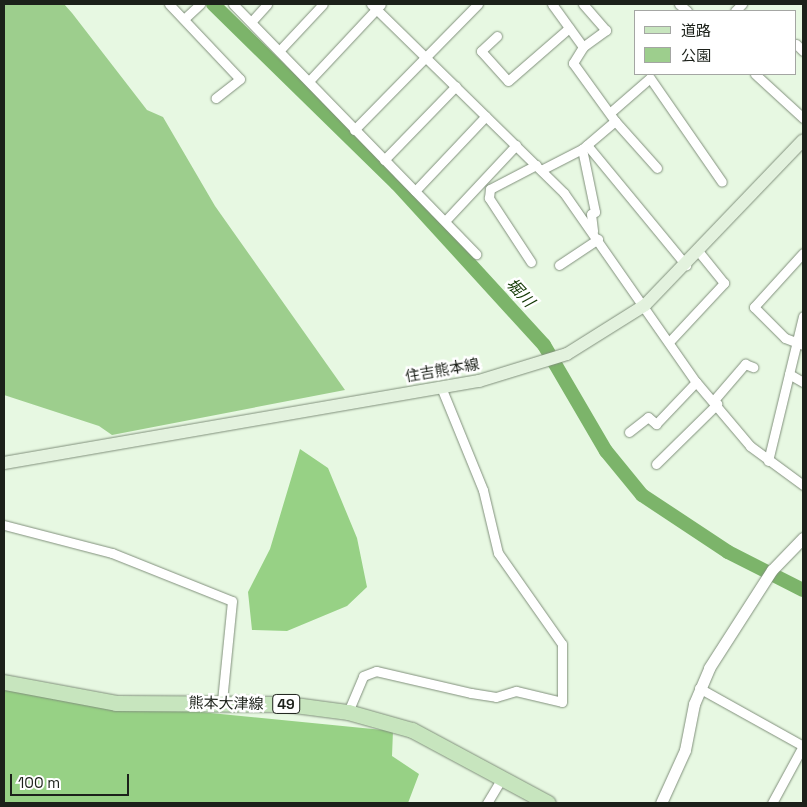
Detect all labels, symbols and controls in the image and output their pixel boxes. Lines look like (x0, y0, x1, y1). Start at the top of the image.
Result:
legend (634, 10, 797, 75)
text: 道路 (681, 21, 711, 40)
text: 公園 (681, 46, 711, 65)
water label: 堀川 (502, 275, 538, 311)
street label: 住吉熊本線 (404, 355, 480, 385)
road number: 49 (271, 692, 301, 716)
street label: 熊本大津線 (188, 693, 264, 713)
scale bar (12, 764, 131, 796)
text: 100 m (18, 773, 60, 792)

